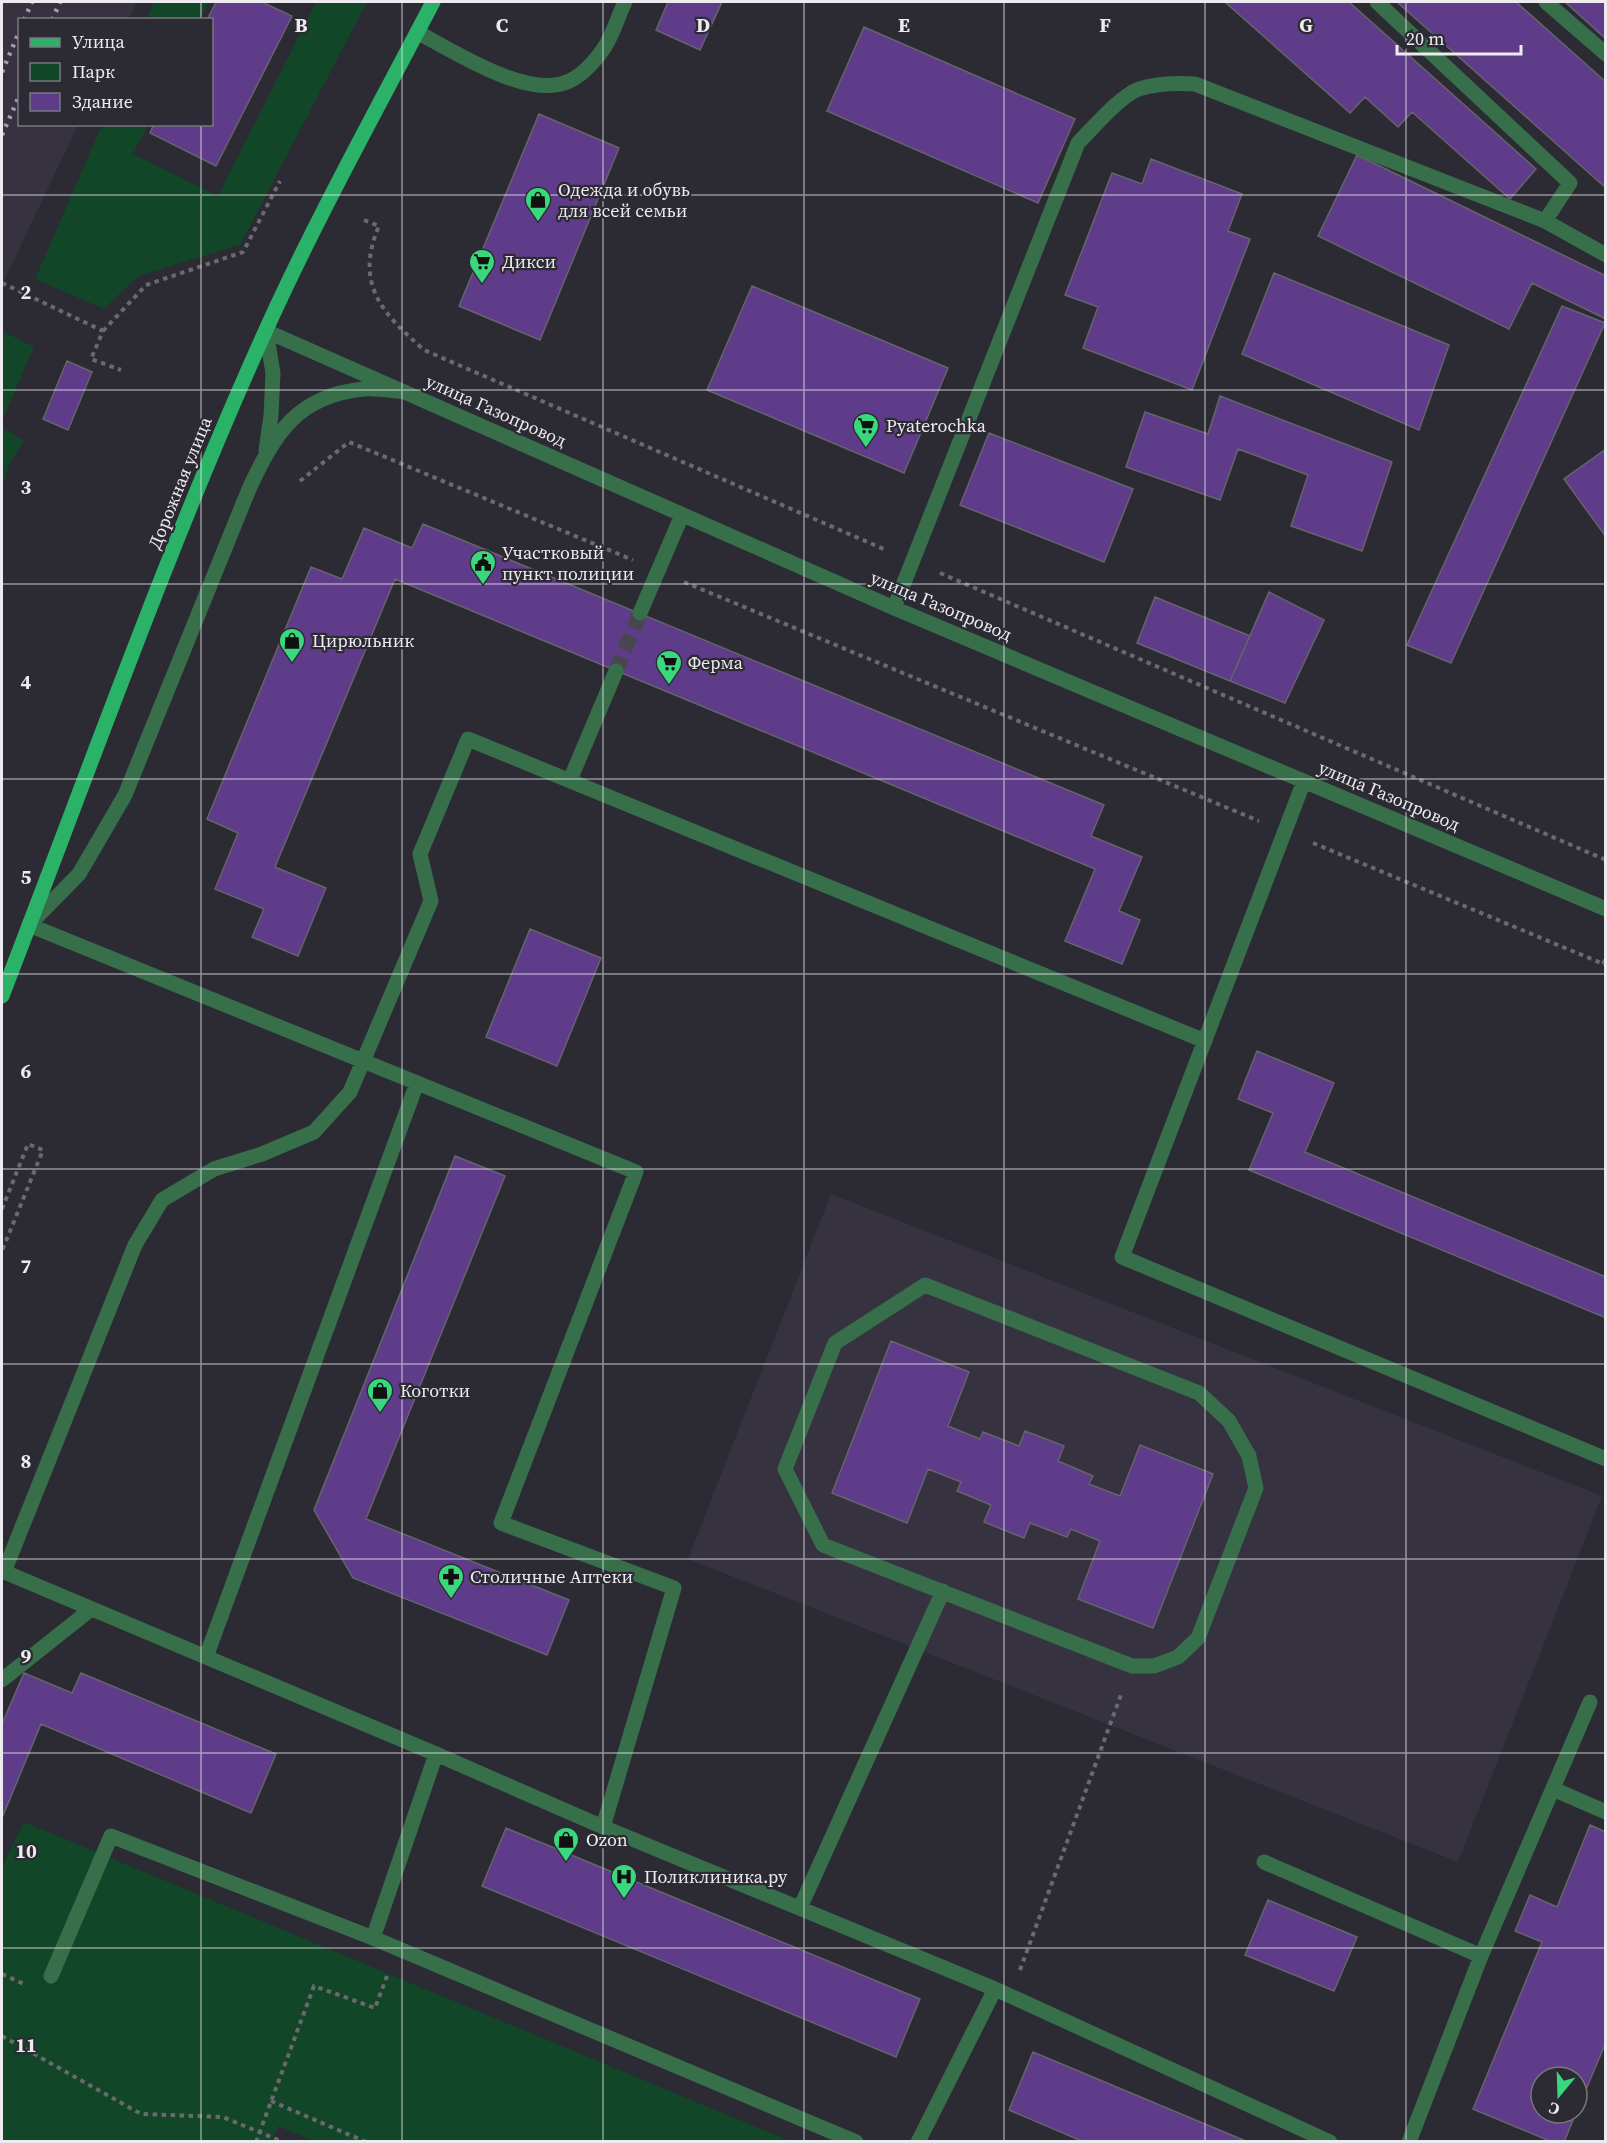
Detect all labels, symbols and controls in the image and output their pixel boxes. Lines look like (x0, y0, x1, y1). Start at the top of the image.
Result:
text: B (294, 11, 308, 39)
text: C (496, 11, 508, 39)
text: D (696, 11, 710, 39)
text: E (898, 11, 910, 39)
text: F (1099, 11, 1111, 39)
text: G (1299, 11, 1313, 39)
legend (18, 18, 213, 126)
scale bar (1397, 18, 1522, 56)
text: 20 m (1406, 26, 1444, 51)
text: Улица (72, 29, 125, 54)
text: Парк (72, 59, 115, 84)
text: Здание (72, 89, 133, 114)
place label: Одежда и обувь для всей семьи (558, 177, 690, 223)
shop icon: Одежда и обувь для всей семьи (523, 185, 553, 223)
supermarket icon: Дикси (467, 247, 497, 285)
place label: Дикси (502, 249, 556, 274)
text: 2 (21, 278, 32, 306)
street label: улица Газопровод (422, 368, 570, 453)
supermarket icon: Pyaterochka (851, 411, 881, 449)
street label: Дорожная улица (142, 412, 218, 553)
place label: Pyaterochka (886, 413, 987, 438)
text: 3 (21, 473, 32, 501)
place label: Участковый пункт полиции (502, 540, 634, 586)
public building icon: Участковый пункт полиции (468, 548, 498, 586)
street label: улица Газопровод (867, 564, 1016, 647)
shop icon: Цирюльник (277, 626, 307, 664)
place label: Цирюльник (312, 628, 414, 653)
supermarket icon: Ферма (654, 648, 684, 686)
place label: Ферма (688, 650, 744, 675)
text: 4 (21, 668, 32, 696)
street label: улица Газопровод (1315, 754, 1464, 837)
text: 5 (21, 863, 32, 891)
text: 6 (21, 1057, 32, 1085)
text: 7 (21, 1252, 32, 1280)
shop icon: Коготки (365, 1376, 395, 1414)
place label: Коготки (400, 1378, 470, 1403)
text: 8 (21, 1447, 31, 1475)
pharmacy icon: Столичные Аптеки (436, 1562, 466, 1600)
place label: Столичные Аптеки (470, 1564, 633, 1589)
text: 9 (21, 1642, 32, 1670)
shop icon: Ozon (551, 1825, 581, 1863)
place label: Ozon (586, 1827, 628, 1852)
text: 10 (15, 1837, 37, 1865)
hospital icon: Поликлиника.ру (609, 1862, 639, 1900)
place label: Поликлиника.ру (644, 1864, 788, 1889)
text: 11 (15, 2031, 37, 2059)
north arrow (1529, 2065, 1589, 2125)
text: С (1546, 2097, 1562, 2121)

